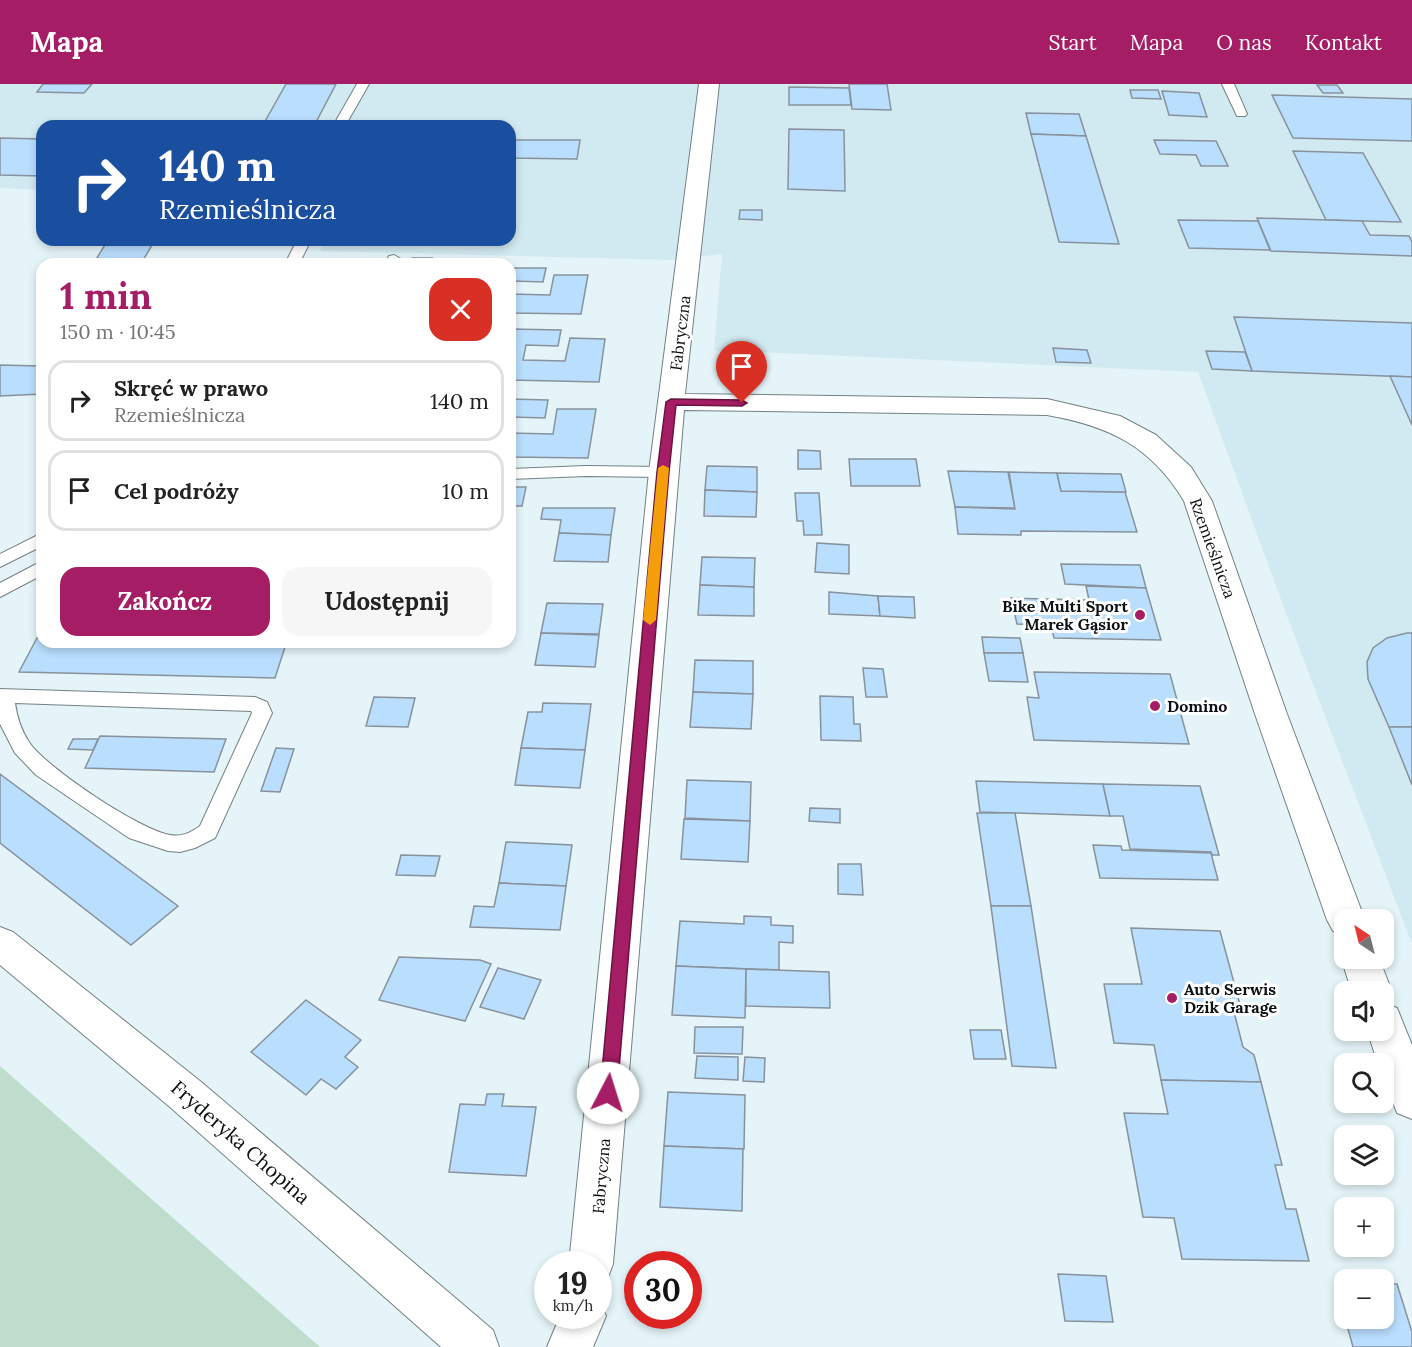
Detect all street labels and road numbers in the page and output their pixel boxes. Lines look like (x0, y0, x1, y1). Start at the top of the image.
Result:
street label: Fabryczna (665, 294, 695, 372)
street label: Rzemieślnicza (1186, 495, 1240, 601)
street label: Fryderyka Chopina (166, 1075, 316, 1209)
street label: Fabryczna (588, 1137, 614, 1215)

